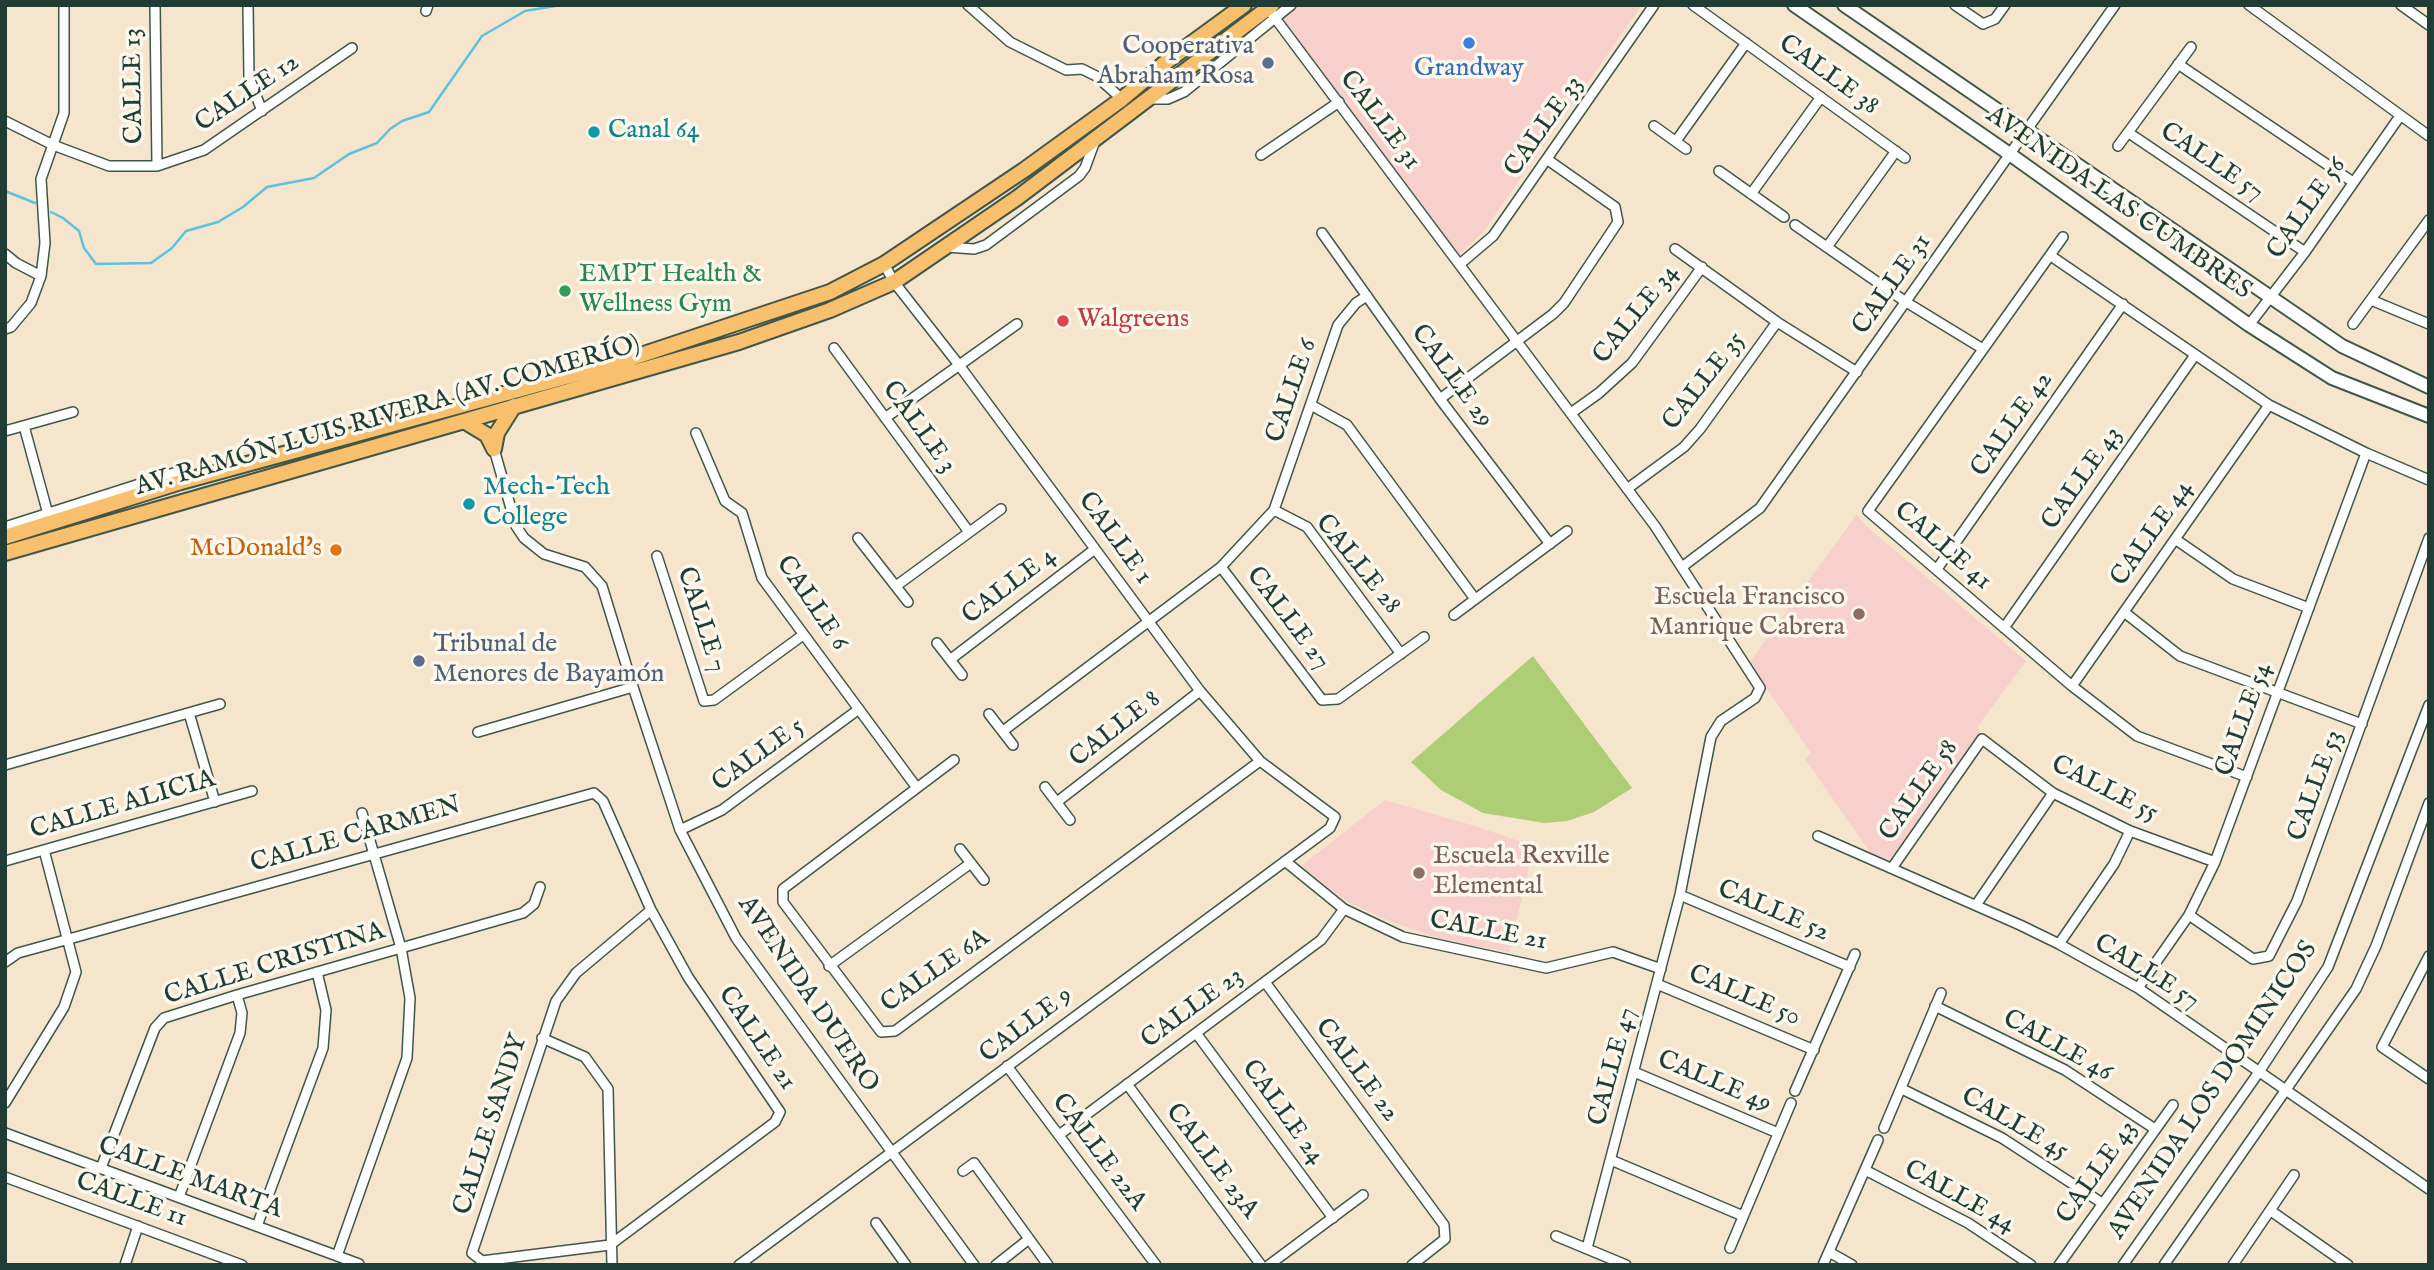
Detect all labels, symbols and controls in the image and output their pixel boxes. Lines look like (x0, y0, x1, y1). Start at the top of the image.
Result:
street label: CALLE 13 (118, 28, 152, 144)
street label: CALLE 38 (1772, 29, 1884, 123)
place label: Cooperativa Abraham Rosa (1097, 32, 1254, 94)
marker: Grandway (1461, 35, 1477, 51)
street label: CALLE 12 (190, 48, 306, 140)
place label: Grandway (1414, 54, 1524, 86)
marker: Cooperativa Abraham Rosa (1260, 55, 1276, 71)
street label: CALLE 31 (1332, 65, 1426, 177)
street label: CALLE 33 (1499, 70, 1591, 184)
street label: AVENIDA LAS CUMBRES (1979, 100, 2257, 308)
place label: Canal 64 (608, 116, 699, 148)
street label: CALLE 57 (2153, 117, 2269, 209)
marker: Canal 64 (586, 124, 602, 140)
street label: CALLE 56 (2262, 152, 2354, 266)
street label: CALLE 31 (1847, 229, 1939, 341)
street label: CALLE 34 (1587, 259, 1687, 371)
place label: EMPT Health & Wellness Gym (579, 260, 762, 322)
marker: EMPT Health & Wellness Gym (557, 283, 573, 299)
place label: Walgreens (1077, 305, 1189, 337)
marker: Walgreens (1055, 313, 1071, 329)
street label: CALLE 29 (1403, 319, 1499, 435)
street label: CALLE 35 (1657, 327, 1753, 437)
street label: AV. RAMÓN LUIS RIVERA (AV. COMERÍO) (132, 330, 644, 504)
street label: CALLE 6 (1261, 335, 1325, 447)
street label: CALLE 42 (1965, 366, 2061, 484)
street label: CALLE 3 (874, 376, 962, 480)
street label: CALLE 43 (2036, 421, 2130, 537)
place label: Mech-Tech College (483, 473, 610, 534)
street label: CALLE 44 (2105, 475, 2201, 593)
street label: CALLE 1 (1070, 487, 1158, 591)
marker: Mech-Tech College (461, 496, 477, 512)
street label: CALLE 41 (1887, 496, 1997, 598)
street label: CALLE 28 (1307, 509, 1407, 621)
place label: McDonald's (190, 534, 322, 566)
marker: McDonald's (328, 542, 344, 558)
street label: CALLE 4 (957, 542, 1063, 632)
street label: CALLE 6 (768, 551, 854, 657)
street label: CALLE 27 (1238, 561, 1336, 677)
street label: CALLE 7 (668, 563, 732, 677)
place label: Escuela Francisco Manrique Cabrera (1649, 583, 1845, 644)
marker: Escuela Francisco Manrique Cabrera (1851, 606, 1867, 622)
place label: Tribunal de Menores de Bayamón (433, 630, 664, 692)
marker: Tribunal de Menores de Bayamón (411, 653, 427, 669)
street label: CALLE 54 (2210, 659, 2280, 781)
street label: CALLE 8 (1064, 685, 1168, 775)
street label: CALLE 5 (707, 712, 811, 800)
street label: CALLE 53 (2283, 726, 2351, 846)
street label: CALLE 58 (1874, 734, 1966, 848)
street label: CALLE 55 (2045, 750, 2163, 830)
street label: CALLE ALICIA (27, 765, 219, 847)
street label: CALLE CARMEN (247, 791, 465, 881)
place label: Escuela Rexville Elemental (1433, 842, 1610, 903)
marker: Escuela Rexville Elemental (1411, 865, 1427, 881)
street label: CALLE 52 (1712, 875, 1834, 949)
street label: AVENIDA DUERO (730, 891, 884, 1099)
street label: CALLE 21 (1427, 905, 1549, 959)
street label: CALLE CRISTINA (161, 917, 389, 1013)
street label: CALLE 6A (876, 923, 996, 1021)
street label: CALLE 57 (2088, 928, 2204, 1018)
street label: AVENIDA LOS DOMINICOS (2103, 936, 2325, 1246)
street label: CALLE 50 (1683, 959, 1805, 1035)
street label: CALLE 23 (1136, 962, 1250, 1056)
street label: CALLE 21 (710, 981, 802, 1097)
street label: CALLE 9 (974, 981, 1080, 1071)
street label: CALLE 46 (1997, 1004, 2117, 1090)
street label: CALLE 47 (1583, 1005, 1645, 1129)
street label: CALLE 22 (1307, 1013, 1405, 1129)
street label: CALLE SANDY (448, 1031, 536, 1219)
street label: CALLE 49 (1652, 1045, 1776, 1121)
street label: CALLE 24 (1234, 1055, 1330, 1171)
street label: CALLE 45 (1955, 1082, 2073, 1168)
street label: CALLE 22A (1044, 1088, 1152, 1218)
street label: CALLE 23A (1158, 1098, 1264, 1226)
street label: CALLE 43 (2051, 1115, 2145, 1231)
street label: CALLE MARTA (94, 1131, 286, 1227)
street label: CALLE 44 (1898, 1155, 2020, 1241)
street label: CALLE 11 (71, 1166, 191, 1236)

